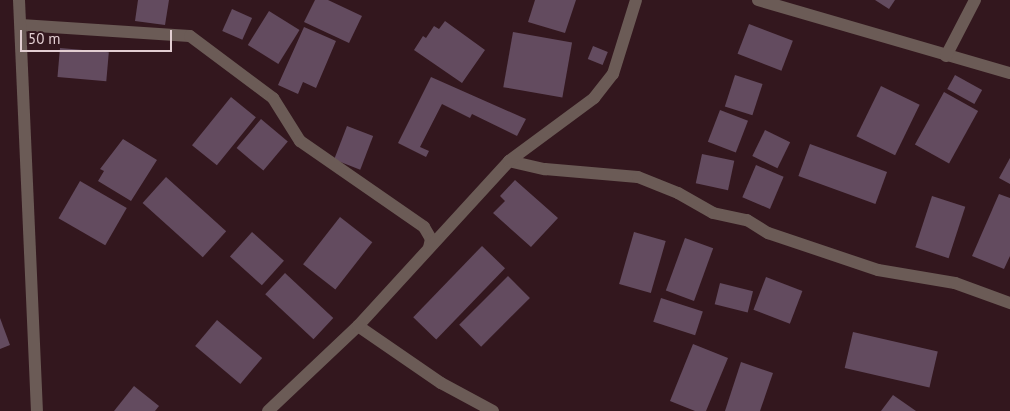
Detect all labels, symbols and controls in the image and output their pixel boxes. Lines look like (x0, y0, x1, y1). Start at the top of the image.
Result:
scale bar (22, 20, 175, 52)
text: 50 m (28, 29, 61, 48)

